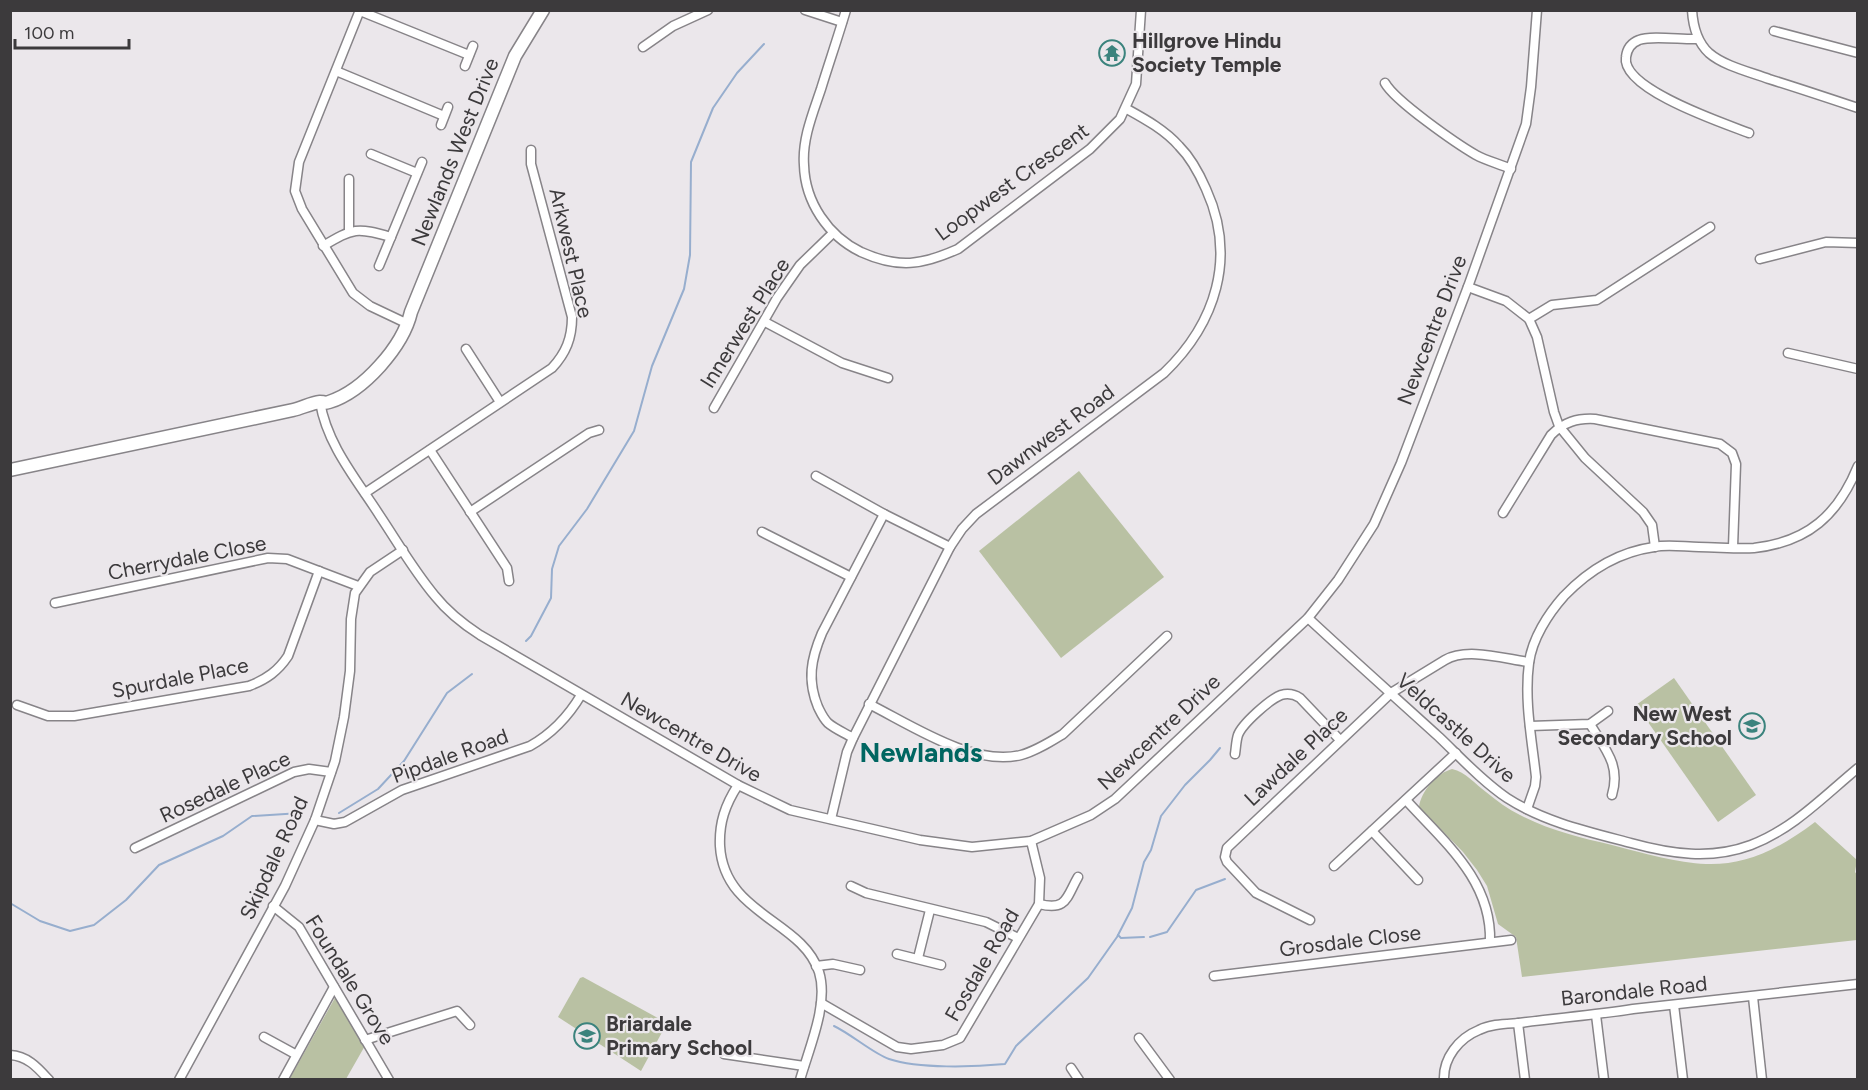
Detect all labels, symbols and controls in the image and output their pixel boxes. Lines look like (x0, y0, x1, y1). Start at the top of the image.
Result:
scale bar (15, 12, 129, 50)
text: 100 m (24, 22, 74, 44)
place label: Hillgrove Hindu Society Temple (1132, 28, 1282, 77)
temple icon: Hillgrove Hindu Society Temple (1097, 38, 1127, 68)
street label: Newlands West Drive (405, 54, 504, 249)
street label: Loopwest Crescent (930, 117, 1094, 246)
street label: Arkwest Place (544, 186, 599, 320)
street label: Newcentre Drive (1391, 251, 1472, 408)
street label: Innerwest Place (695, 253, 795, 392)
street label: Dawnwest Road (982, 379, 1119, 490)
street label: Cherrydale Close (106, 530, 268, 585)
street label: Spurdale Place (109, 652, 250, 703)
street label: Newcentre Drive (1092, 668, 1225, 795)
street label: Veldcastle Drive (1392, 668, 1521, 788)
street label: Newcentre Drive (616, 686, 766, 787)
place label: New West Secondary School (1558, 701, 1732, 750)
street label: Lawdale Place (1239, 702, 1353, 811)
school or university icon: New West Secondary School (1737, 711, 1767, 741)
street label: Pipdale Road (388, 723, 511, 788)
district label: Newlands (860, 736, 983, 769)
street label: Rosedale Place (156, 745, 294, 828)
street label: Skipdale Road (234, 792, 313, 923)
street label: Fosdale Road (939, 904, 1024, 1026)
street label: Foundale Grove (301, 910, 400, 1049)
street label: Grosdale Close (1278, 919, 1422, 962)
street label: Barondale Road (1559, 970, 1708, 1011)
place label: Briardale Primary School (606, 1011, 752, 1060)
school or university icon: Briardale Primary School (572, 1021, 602, 1051)

